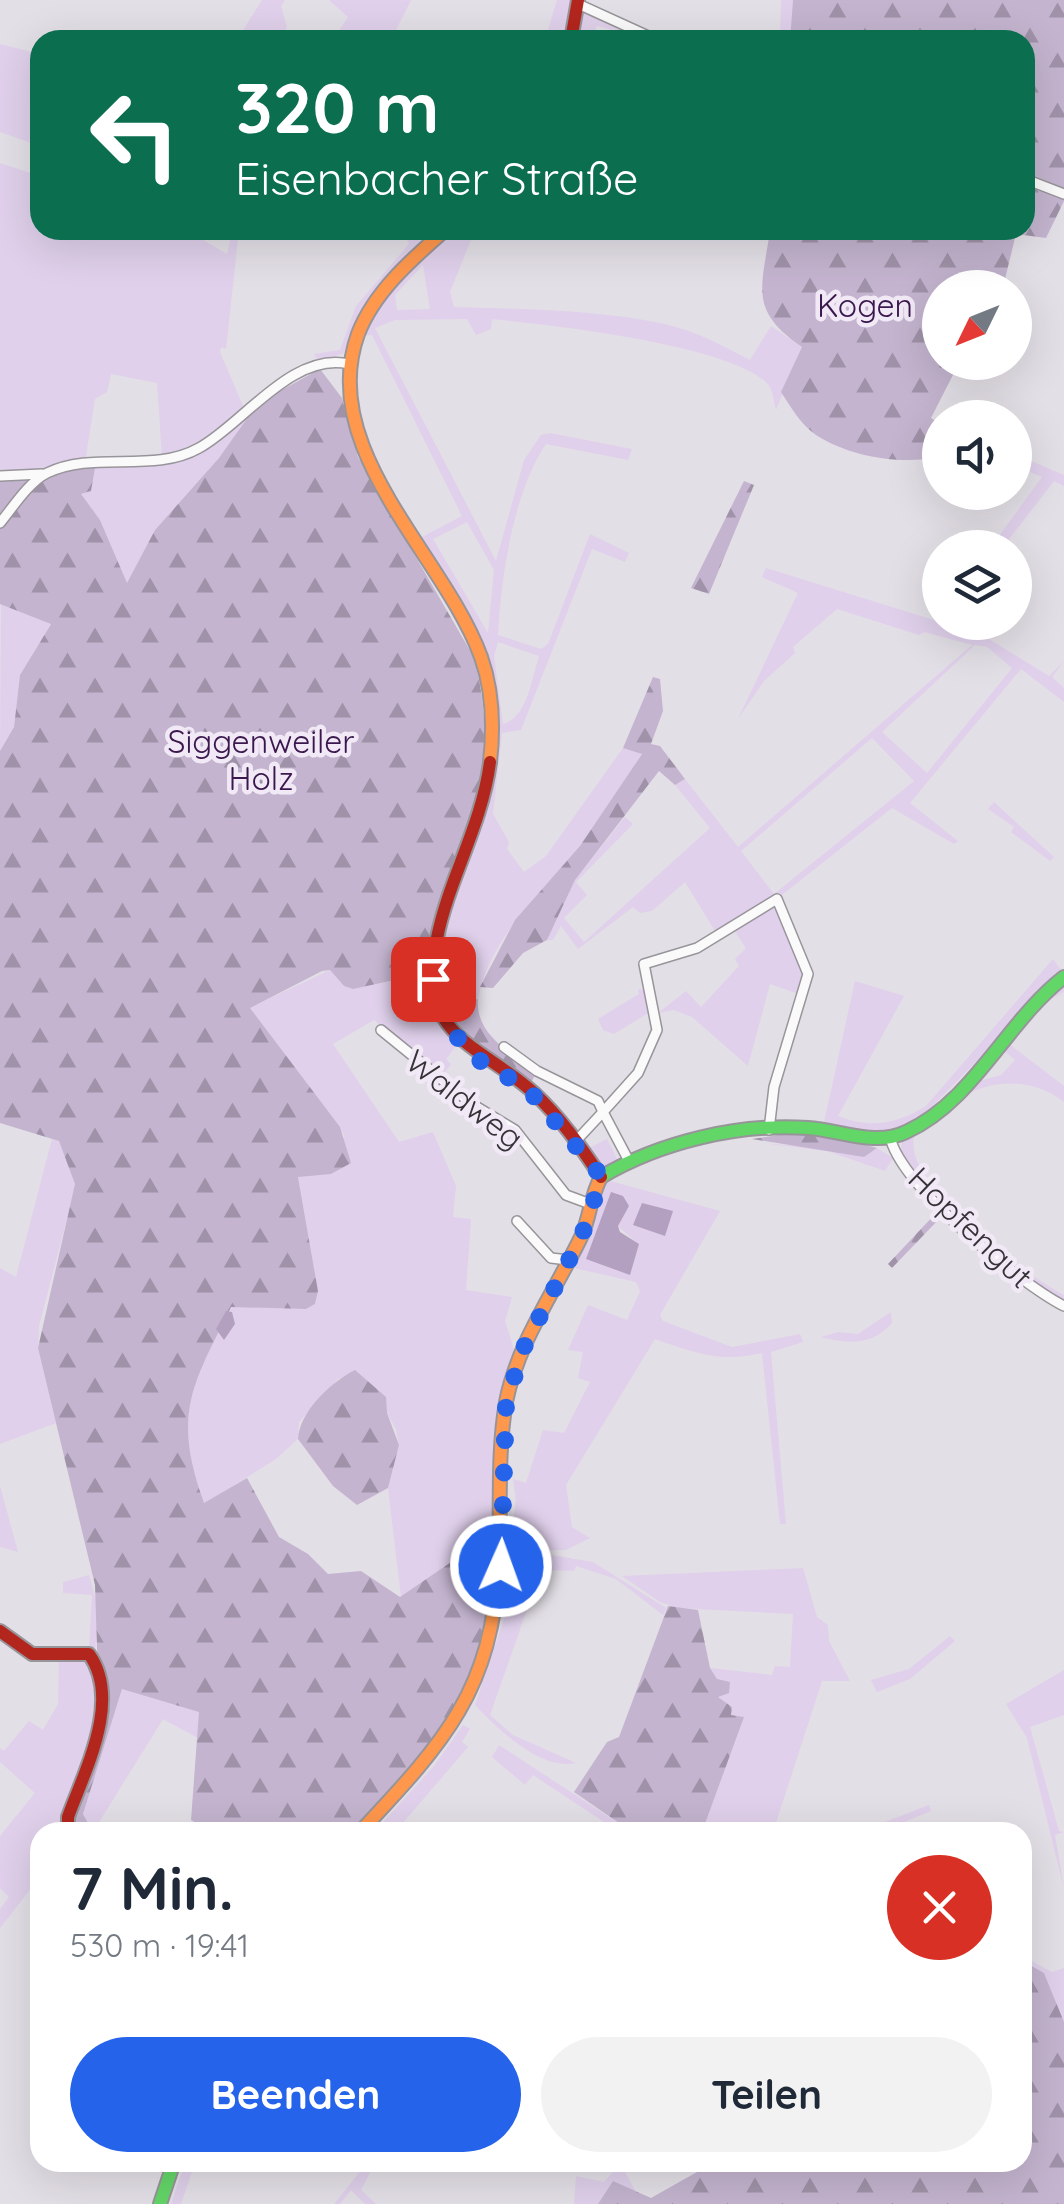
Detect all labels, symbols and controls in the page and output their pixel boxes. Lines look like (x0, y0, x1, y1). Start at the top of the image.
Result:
text: 320 m (235, 63, 440, 151)
icon: left (70, 70, 200, 200)
text: Eisenbacher Straße (235, 150, 638, 206)
north arrow (922, 270, 1032, 380)
map controls (922, 270, 1032, 640)
park label: Kogen (817, 285, 913, 325)
button: sound (922, 400, 1032, 510)
button: layers (922, 530, 1032, 640)
park label: Siggenweiler Holz (167, 721, 355, 798)
pin (391, 937, 476, 1022)
icon: arrive (406, 952, 461, 1007)
street label: Waldweg (398, 1041, 532, 1157)
street label: Hopfengut (900, 1158, 1042, 1296)
position arrow (449, 1514, 553, 1618)
text: 7 Min. (70, 1850, 234, 1925)
button: close (887, 1855, 992, 1960)
text: 530 m · 19:41 (70, 1925, 249, 1965)
button: Beenden (70, 2037, 521, 2152)
button: Teilen (541, 2037, 992, 2152)

